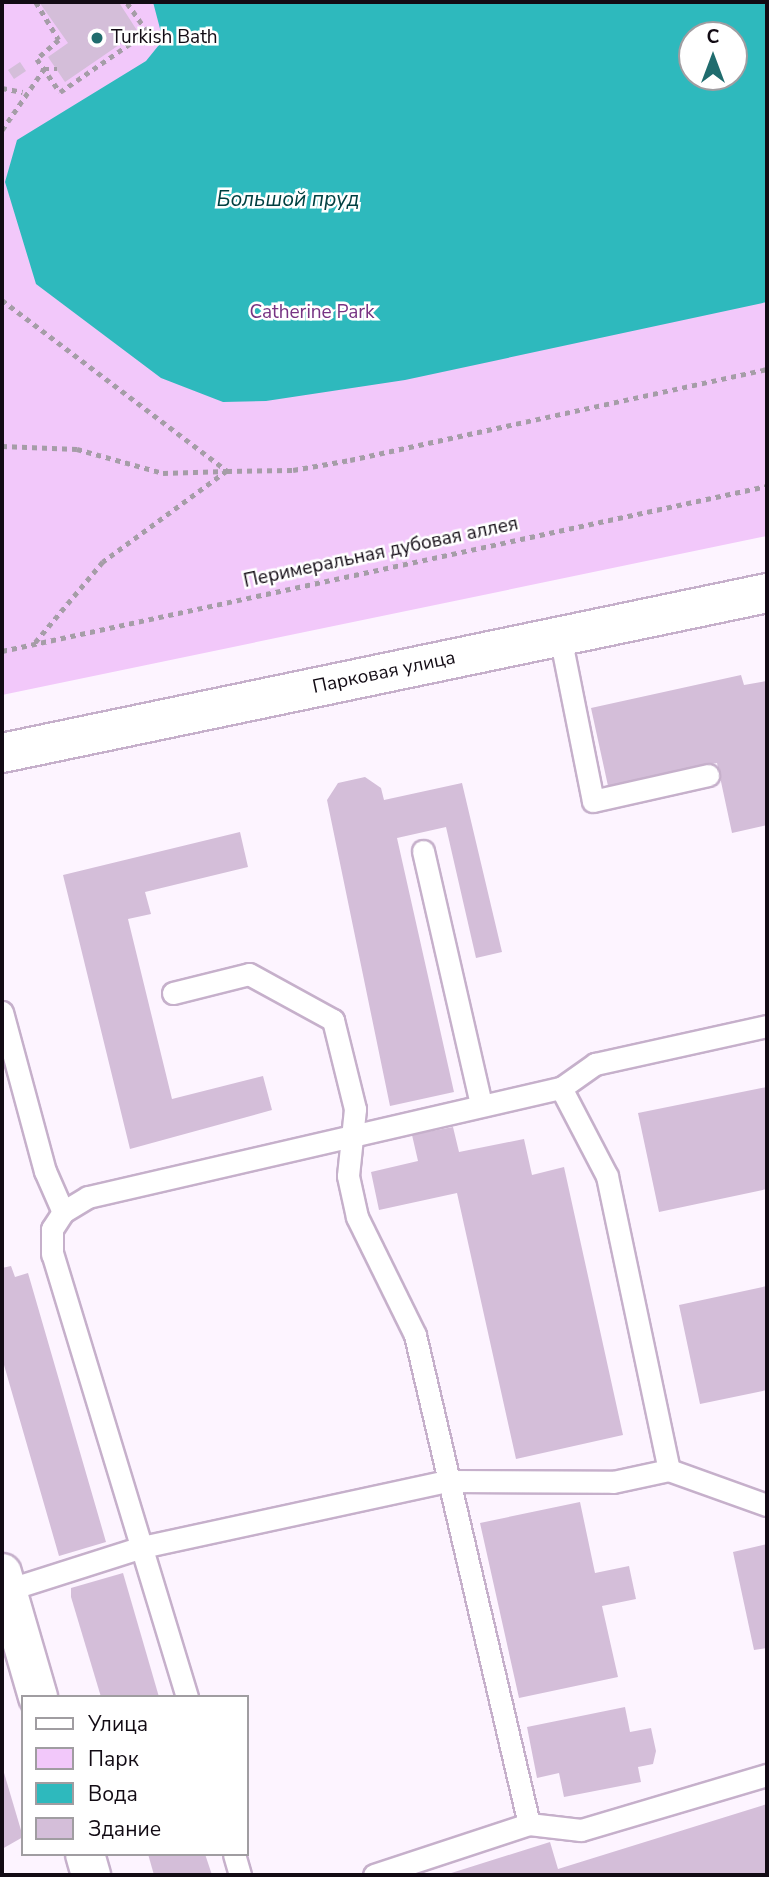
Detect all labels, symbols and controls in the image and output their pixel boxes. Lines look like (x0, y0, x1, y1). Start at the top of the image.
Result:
north arrow (678, 21, 748, 91)
text: С (707, 24, 719, 50)
place label: Turkish Bath (111, 27, 218, 49)
marker: Turkish Bath (89, 30, 105, 46)
water label: Большой пруд (217, 186, 359, 212)
park label: Catherine Park (249, 302, 375, 324)
street label: Перимеральная дубовая аллея (242, 513, 520, 593)
street label: Парковая улица (311, 647, 457, 699)
legend (21, 1695, 248, 1856)
text: Улица (88, 1710, 148, 1738)
text: Парк (88, 1745, 139, 1773)
text: Вода (88, 1780, 138, 1808)
text: Здание (88, 1815, 161, 1843)

